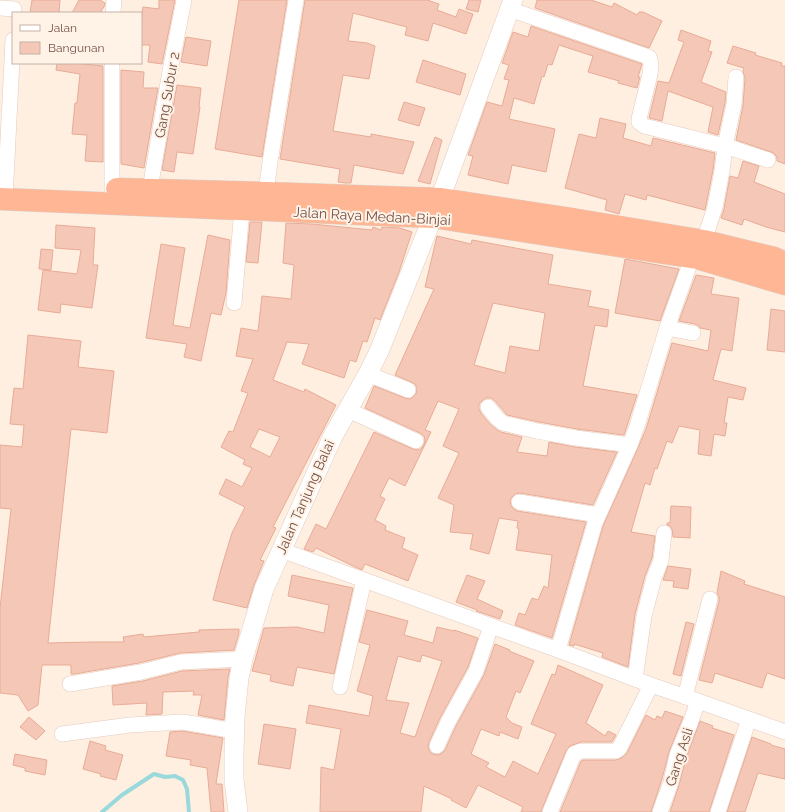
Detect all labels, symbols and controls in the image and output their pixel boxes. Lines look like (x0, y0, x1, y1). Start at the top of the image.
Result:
legend (12, 12, 142, 64)
text: Jalan (48, 21, 77, 35)
text: Bangunan (48, 41, 105, 55)
street label: Gang Subur 2 (152, 51, 182, 139)
street label: Jalan Raya Medan-Binjai (293, 204, 451, 228)
street label: Jalan Tanjung Balai (273, 437, 337, 557)
street label: Gang Asli (662, 726, 696, 788)

